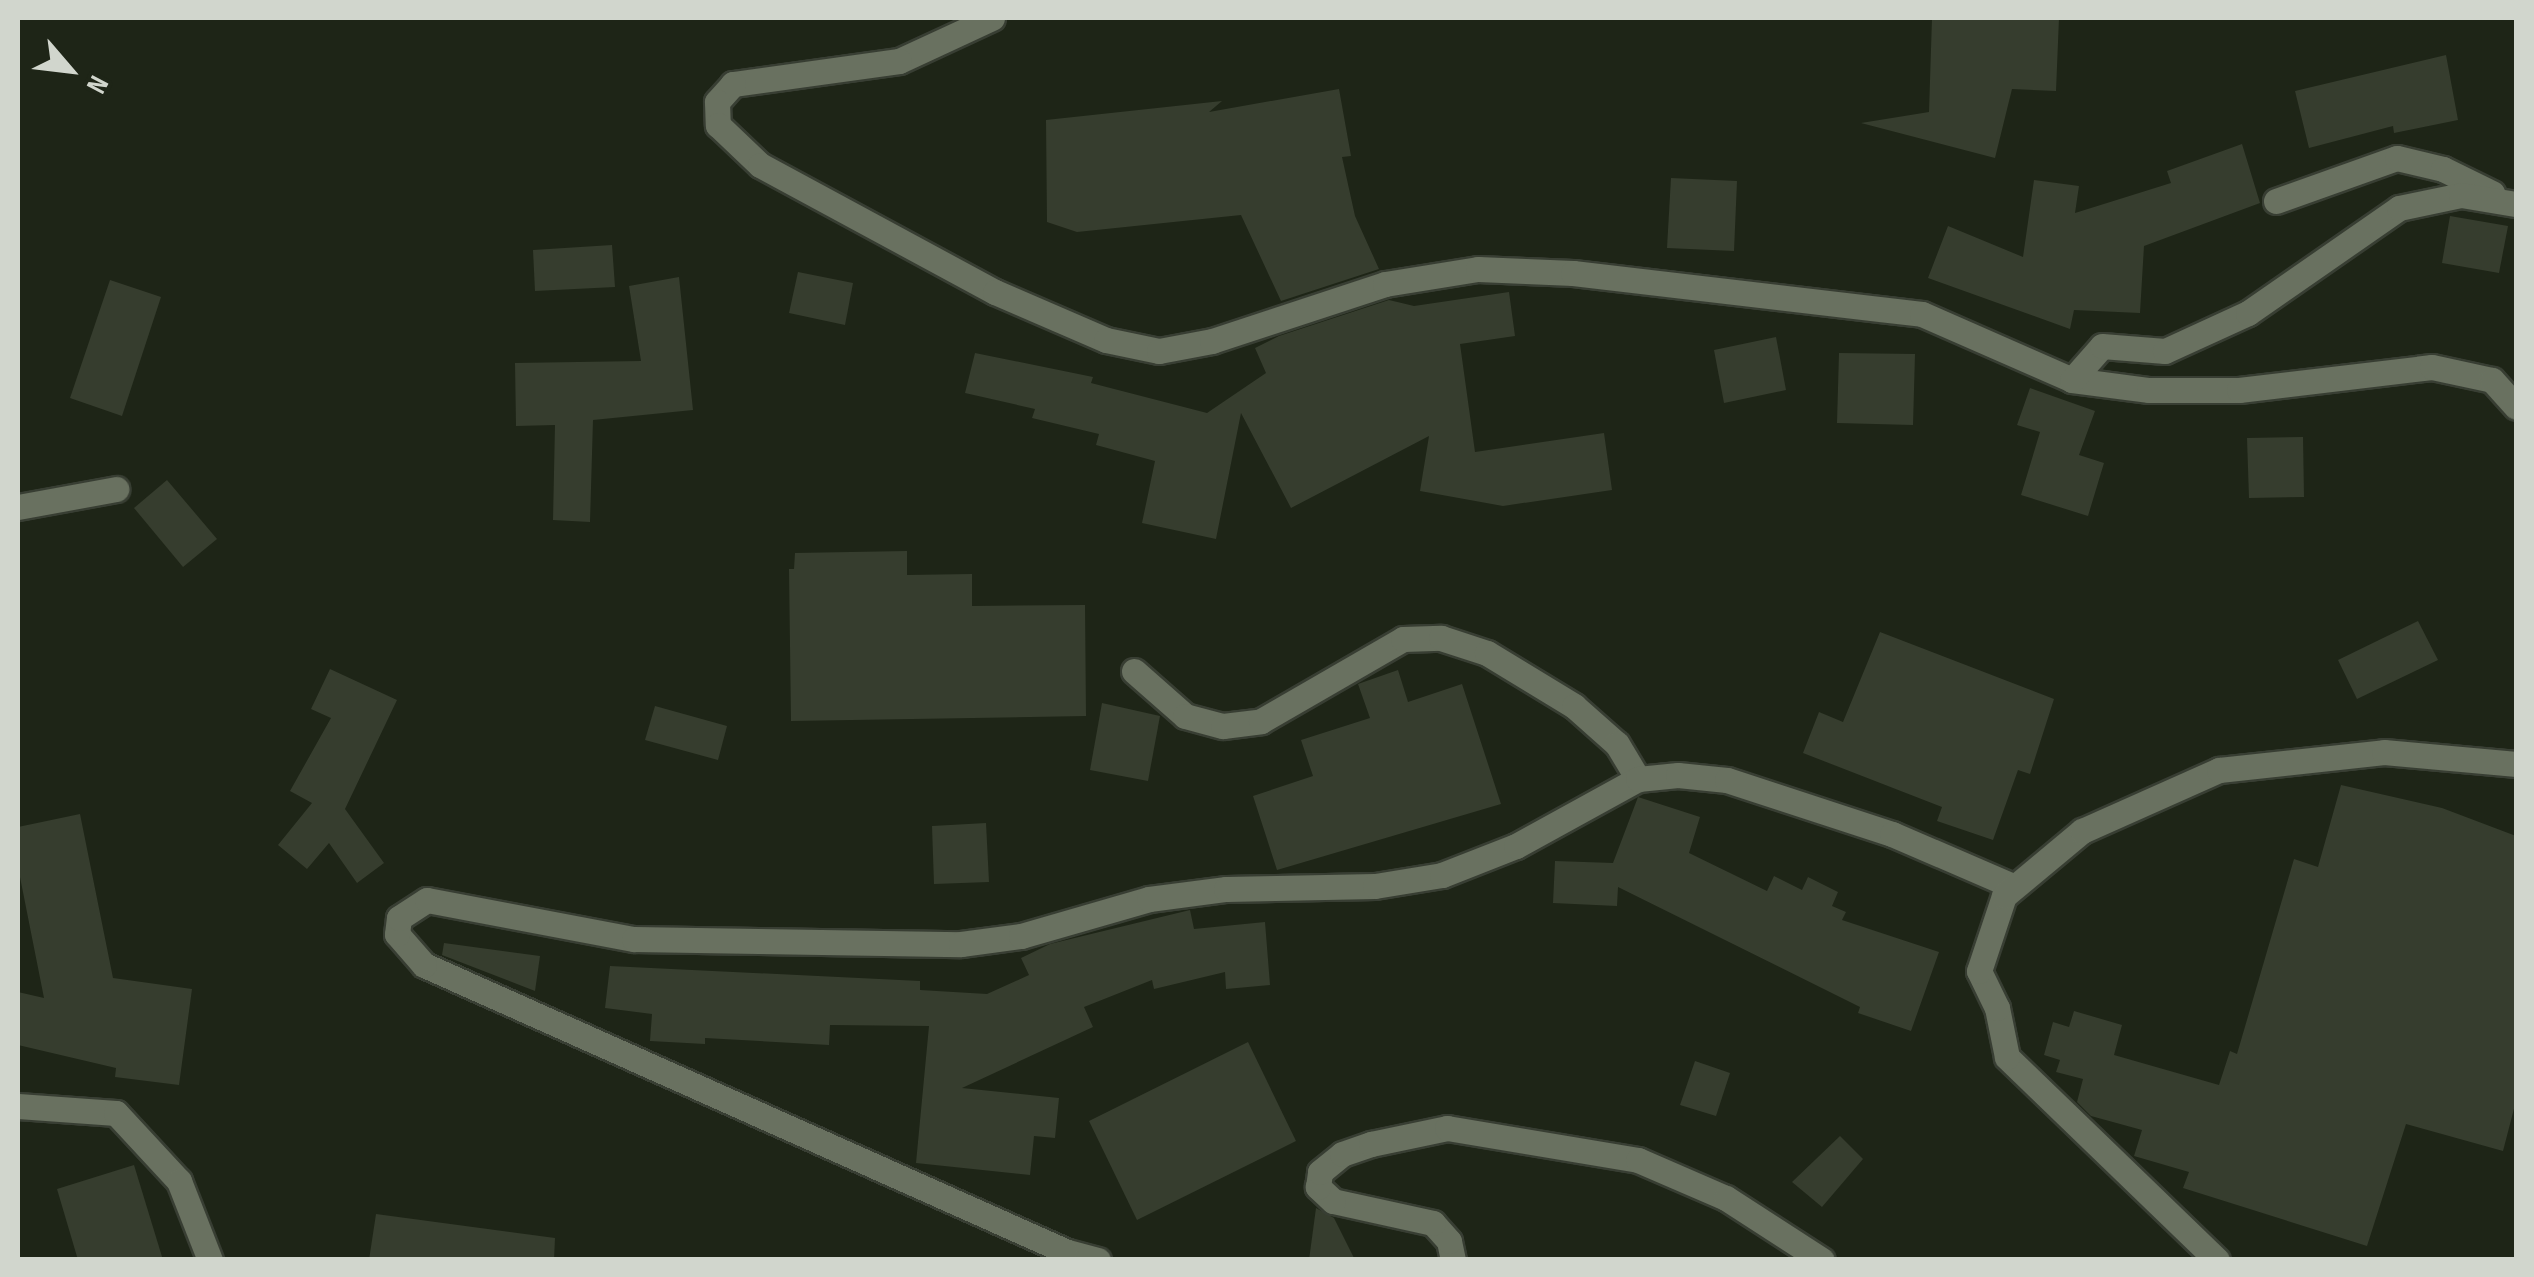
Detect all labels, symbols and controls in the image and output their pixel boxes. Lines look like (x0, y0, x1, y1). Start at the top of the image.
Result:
north arrow (20, 20, 120, 120)
text: N (79, 70, 115, 99)

